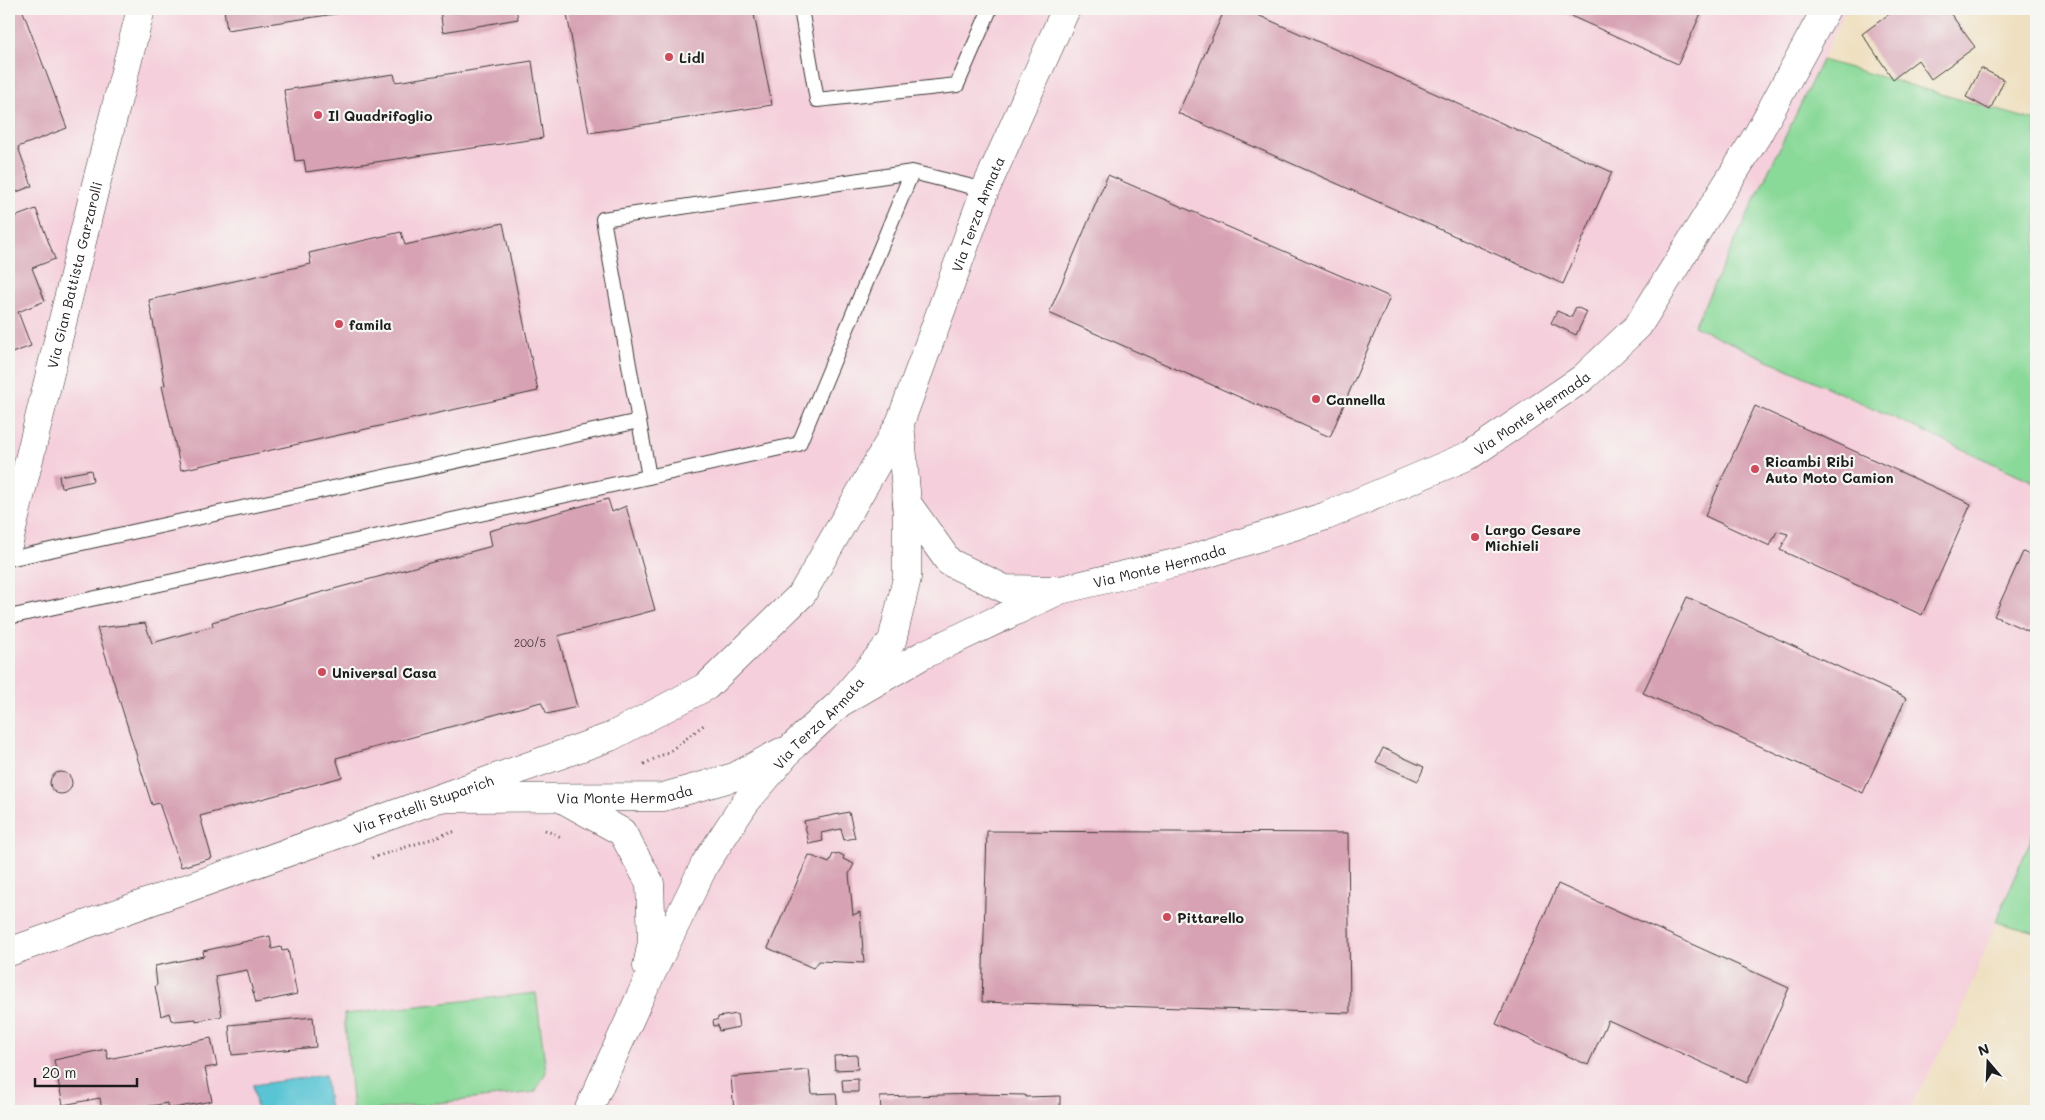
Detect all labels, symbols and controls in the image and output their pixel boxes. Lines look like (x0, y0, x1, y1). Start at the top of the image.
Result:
place label: Lidl (679, 48, 705, 67)
marker: Lidl (663, 51, 675, 63)
place label: Il Quadrifoglio (328, 106, 433, 125)
marker: Il Quadrifoglio (312, 109, 324, 121)
street label: Via Terza Armata (946, 153, 1008, 275)
street label: Via Gian Battista Garzarolli (42, 179, 106, 370)
place label: famila (349, 315, 392, 334)
marker: famila (333, 318, 345, 330)
street label: Via Monte Hermada (1470, 367, 1594, 459)
place label: Cannella (1326, 390, 1386, 409)
marker: Cannella (1310, 393, 1322, 405)
place label: Ricambi Ribi Auto Moto Camion (1765, 452, 1893, 487)
marker: Ricambi Ribi Auto Moto Camion (1749, 463, 1761, 475)
place label: Largo Cesare Michieli (1485, 520, 1581, 555)
marker: Largo Cesare Michieli (1469, 531, 1481, 543)
street label: Via Monte Hermada (1091, 539, 1228, 591)
house number: 200/5 (514, 635, 546, 650)
place label: Universal Casa (332, 663, 437, 682)
marker: Universal Casa (316, 666, 328, 678)
street label: Via Terza Armata (768, 673, 868, 773)
street label: Via Fratelli Stuparich (351, 770, 496, 838)
street label: Via Monte Hermada (557, 780, 695, 807)
place label: Pittarello (1177, 908, 1245, 927)
marker: Pittarello (1161, 911, 1173, 923)
north arrow (1962, 1038, 2012, 1088)
text: N (1975, 1039, 1992, 1060)
scale bar (35, 1055, 138, 1087)
text: 20 m (42, 1062, 76, 1082)

